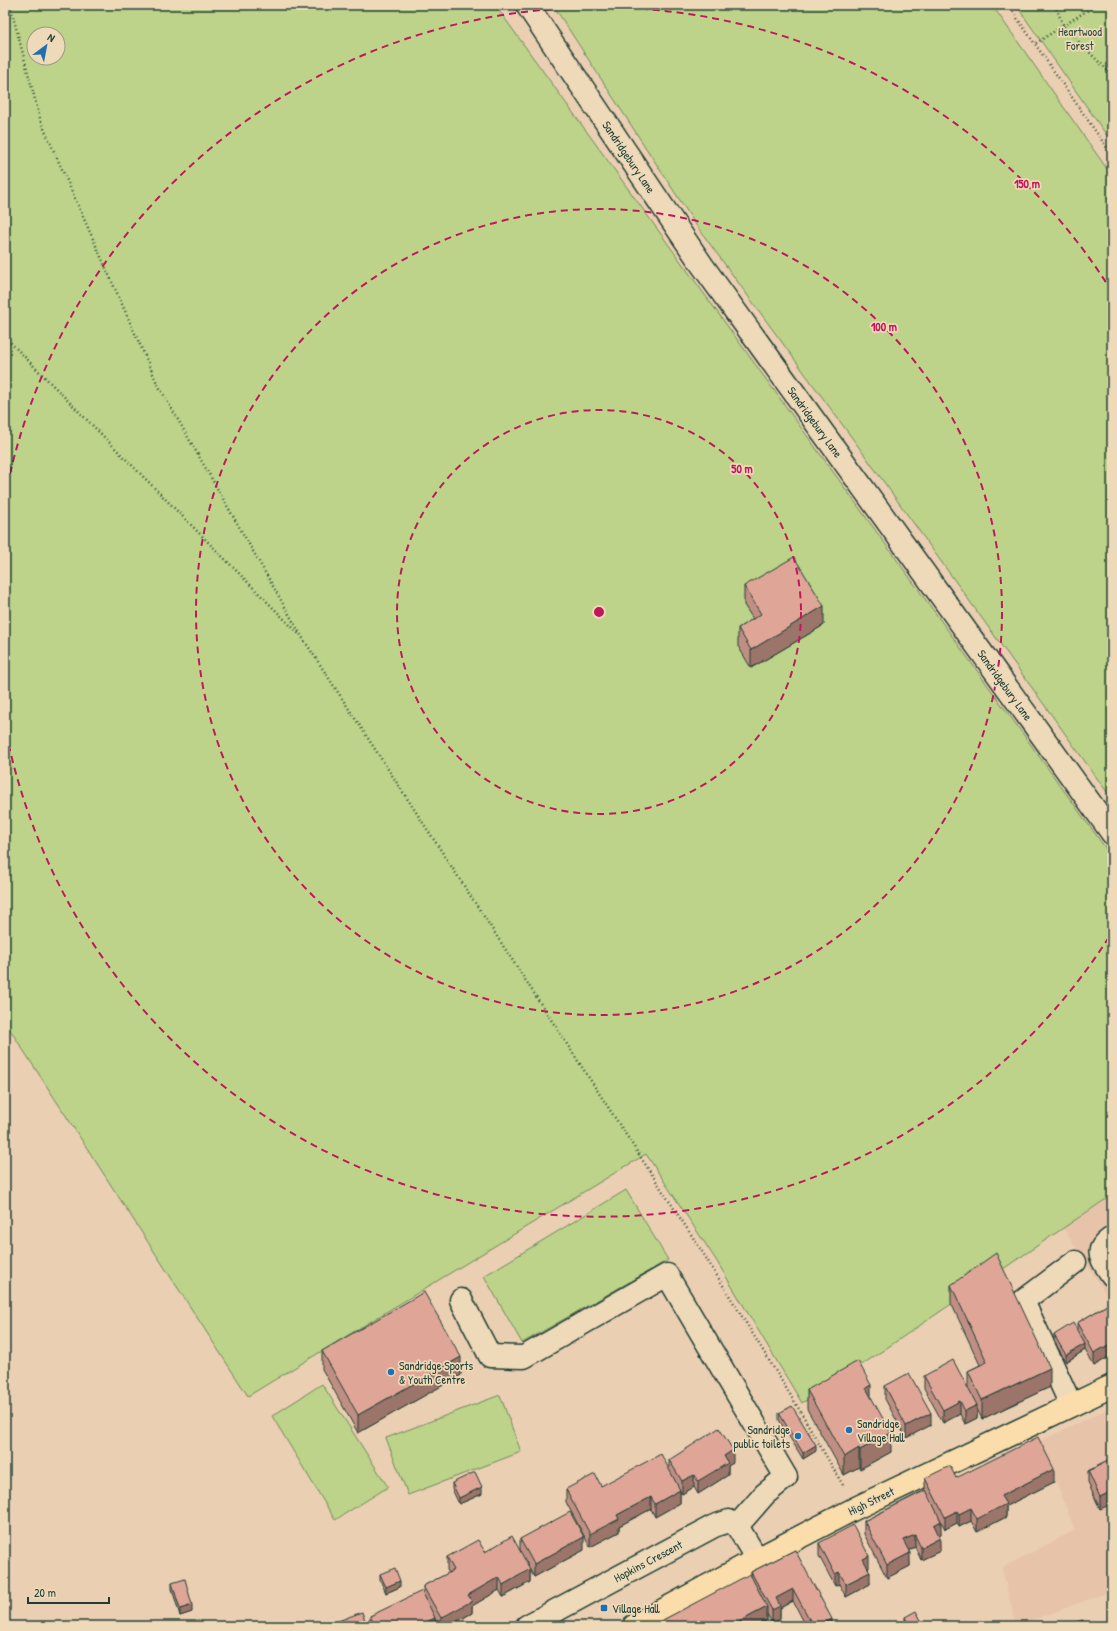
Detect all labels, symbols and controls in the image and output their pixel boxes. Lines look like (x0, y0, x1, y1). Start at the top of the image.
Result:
park label: Heartwood Forest (1058, 23, 1102, 54)
north arrow (26, 26, 66, 66)
text: N (45, 30, 58, 45)
street label: Sandridgebury Lane (598, 117, 660, 197)
text: 150 m (1014, 175, 1040, 192)
text: 100 m (871, 318, 897, 335)
street label: Sandridgebury Lane (783, 383, 847, 461)
text: 50 m (731, 460, 753, 477)
centre of rings (592, 605, 606, 619)
street label: Sandridgebury Lane (973, 646, 1037, 724)
place label: Sandridge Sports & Youth Centre (399, 1357, 473, 1388)
marker: Sandridge Sports & Youth Centre (386, 1367, 396, 1377)
place label: Sandridge Village Hall (857, 1415, 906, 1446)
place label: Sandridge public toilets (733, 1421, 790, 1452)
marker: Sandridge Village Hall (844, 1425, 854, 1435)
marker: Sandridge public toilets (793, 1431, 803, 1441)
street label: High Street (845, 1482, 898, 1519)
street label: Hopkins Crescent (611, 1535, 686, 1586)
scale bar (28, 1579, 109, 1605)
text: 20 m (34, 1584, 56, 1601)
place label: Village Hall (612, 1600, 661, 1617)
marker: Village Hall (599, 1603, 609, 1613)

